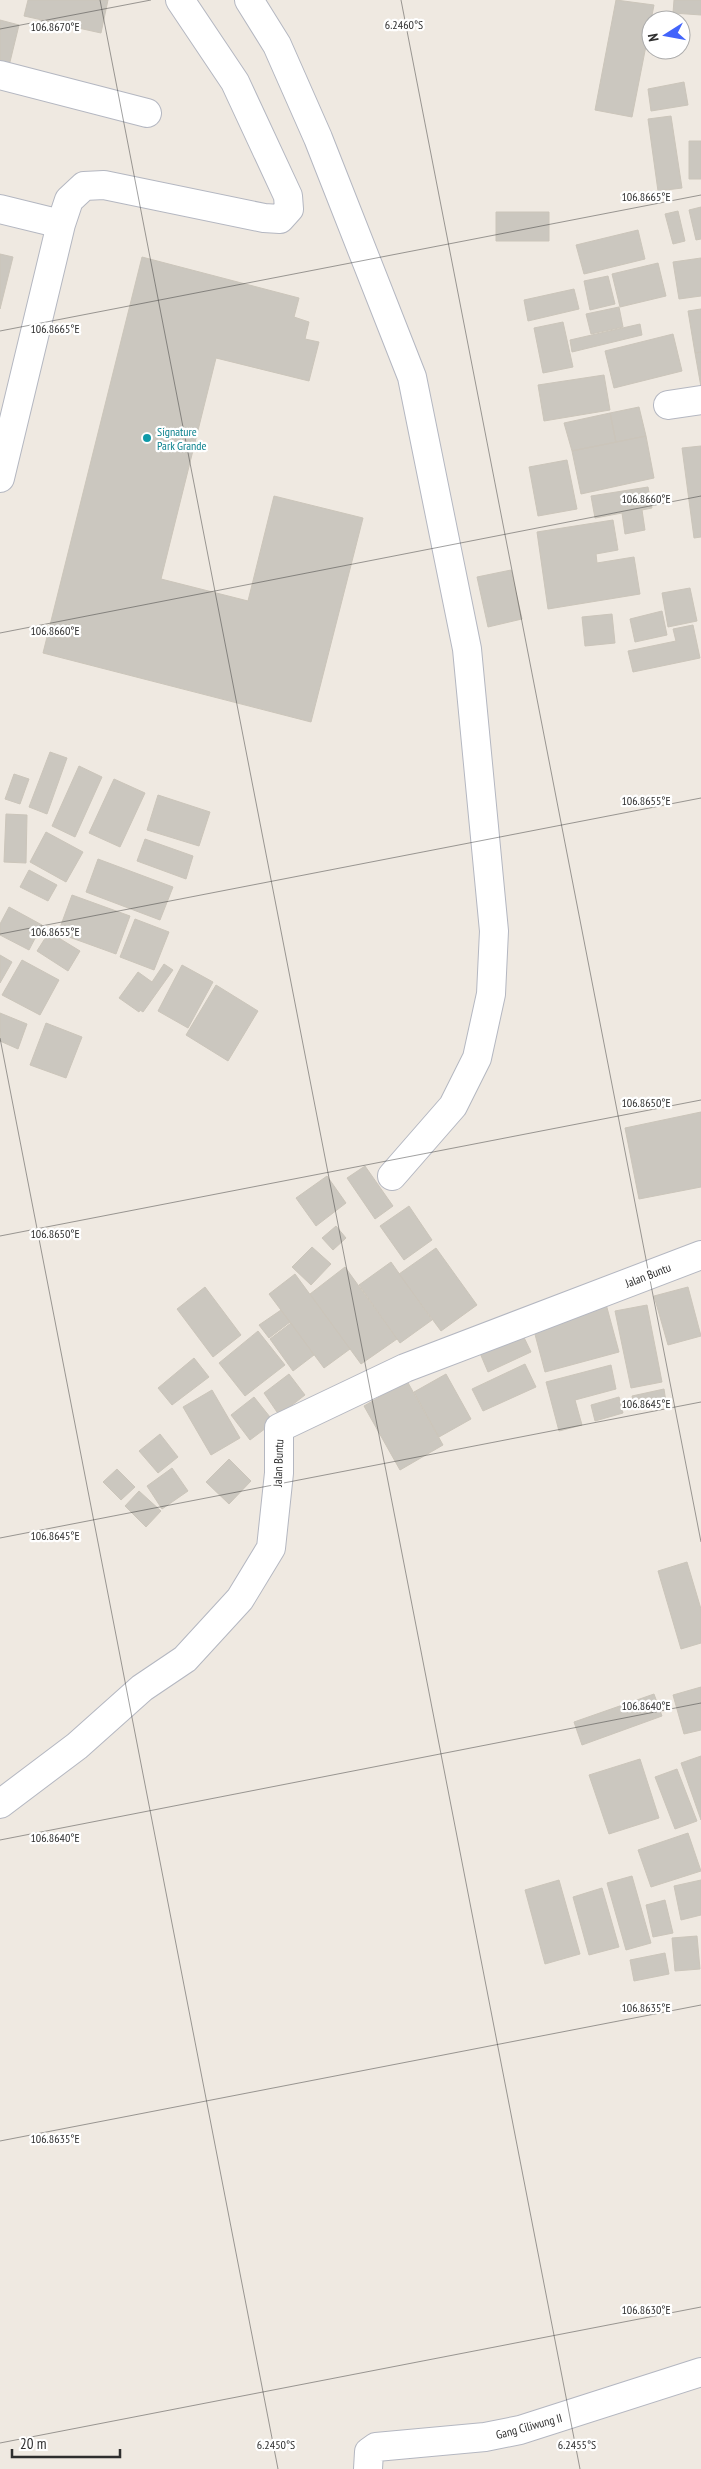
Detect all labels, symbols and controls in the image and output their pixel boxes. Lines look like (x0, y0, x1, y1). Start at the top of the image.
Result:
north arrow (641, 10, 691, 60)
text: 6.2460°S (385, 17, 423, 32)
text: 106.8670°E (30, 19, 80, 34)
text: N (644, 32, 663, 43)
text: 106.8665°E (621, 189, 671, 204)
text: 106.8665°E (30, 321, 80, 336)
place label: Signature Park Grande (157, 424, 207, 453)
marker: Signature Park Grande (141, 432, 153, 444)
text: 106.8660°E (621, 491, 671, 506)
text: 106.8660°E (30, 623, 80, 638)
text: 106.8655°E (621, 793, 671, 808)
text: 106.8655°E (30, 924, 80, 939)
text: 106.8650°E (621, 1095, 671, 1110)
text: 106.8650°E (30, 1226, 80, 1241)
street label: Jalan Buntu (622, 1259, 673, 1291)
text: 106.8645°E (621, 1396, 671, 1411)
street label: Jalan Buntu (270, 1439, 286, 1488)
text: 106.8645°E (30, 1528, 80, 1543)
text: 106.8640°E (621, 1698, 671, 1713)
text: 106.8640°E (30, 1830, 80, 1845)
text: 106.8635°E (621, 2000, 671, 2015)
text: 106.8635°E (30, 2131, 80, 2146)
text: 106.8630°E (621, 2302, 671, 2317)
street label: Gang Ciliwung II (494, 2410, 564, 2442)
scale bar (12, 2426, 120, 2458)
text: 20 m (20, 2434, 46, 2453)
text: 6.2450°S (257, 2437, 295, 2452)
text: 6.2455°S (558, 2437, 596, 2452)

